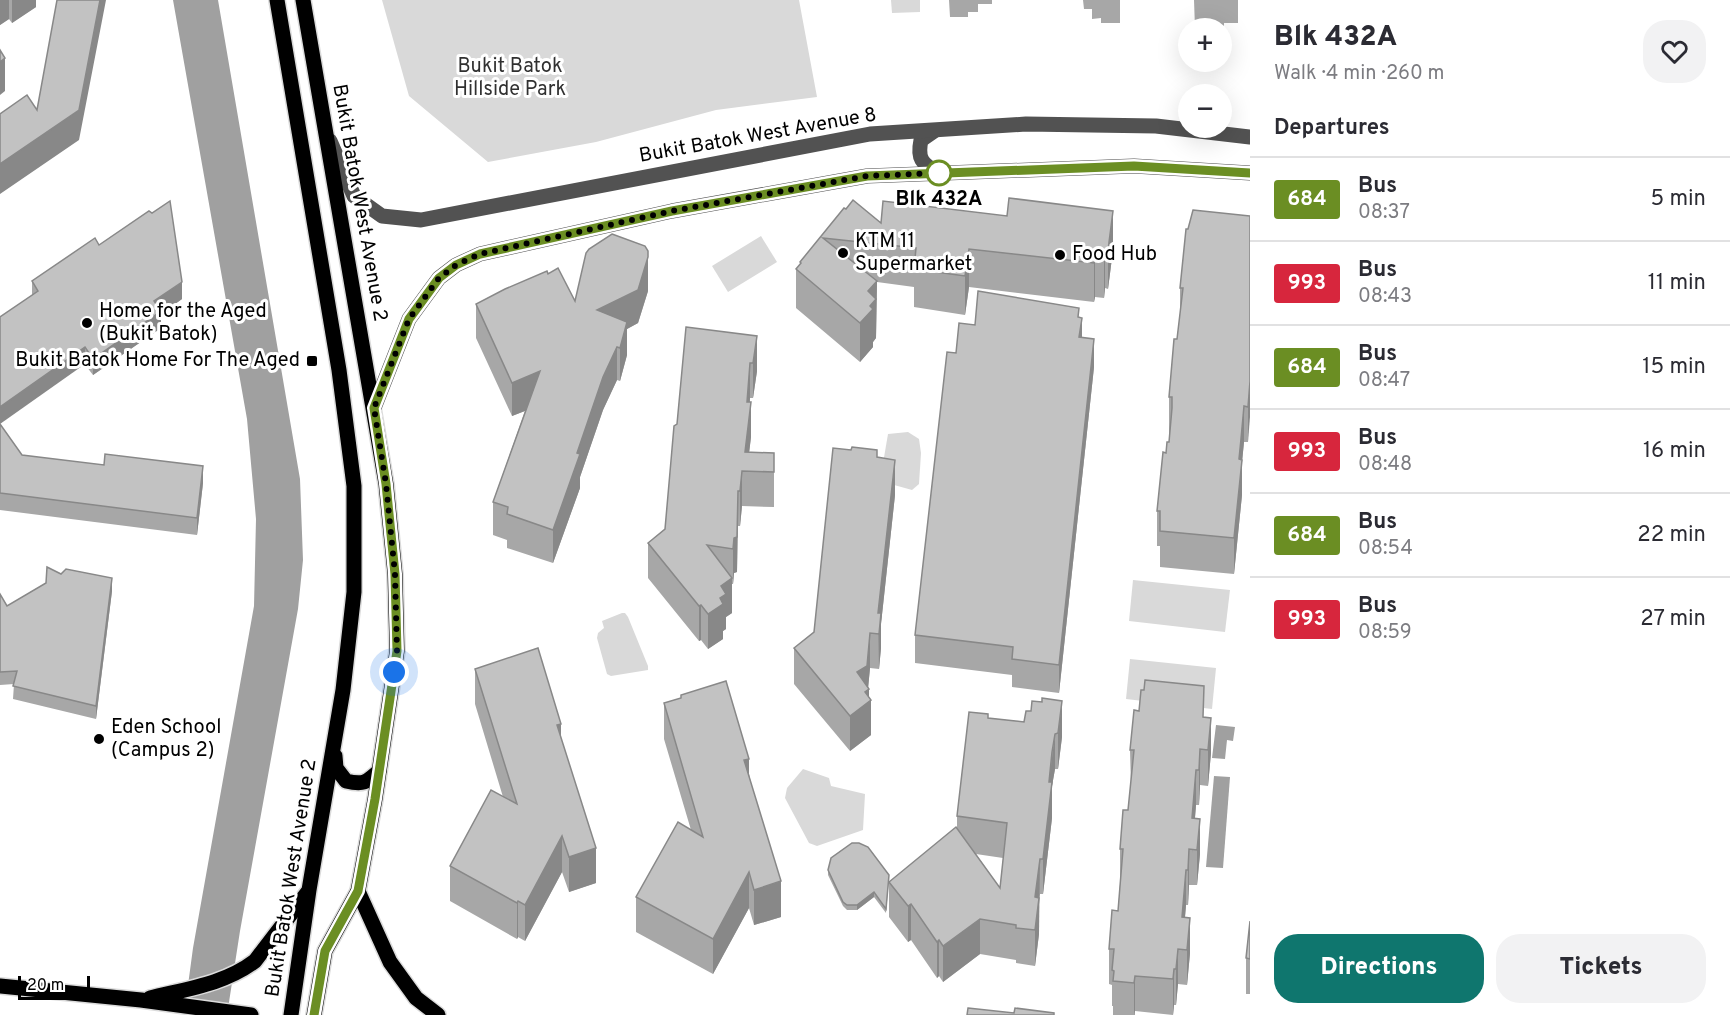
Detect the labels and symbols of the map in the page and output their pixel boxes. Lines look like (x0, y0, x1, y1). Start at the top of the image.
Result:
park label: Bukit Batok Hillside Park (454, 54, 566, 103)
street label: Bukit Batok West Avenue 2 (325, 82, 393, 324)
street label: Bukit Batok West Avenue 8 (637, 102, 879, 170)
marker: Blk 432A (926, 160, 952, 186)
place label: Blk 432A (896, 187, 982, 213)
place label: KTM 11 Supermarket (855, 229, 972, 278)
place label: Food Hub (1072, 242, 1157, 268)
marker: KTM 11 Supermarket (836, 246, 850, 260)
marker: Food Hub (1053, 248, 1067, 262)
place label: Home for the Aged (Bukit Batok) (99, 299, 267, 348)
marker: Home for the Aged (Bukit Batok) (80, 316, 94, 330)
place label: Bukit Batok Home For The Aged (15, 348, 300, 374)
marker: Bukit Batok Home For The Aged (305, 354, 319, 368)
your location (379, 657, 409, 687)
place label: Eden School (Campus 2) (111, 715, 222, 764)
marker: Eden School (Campus 2) (92, 732, 106, 746)
street label: Bukit Batok West Avenue 2 (260, 757, 324, 999)
scale bar (18, 973, 90, 1000)

